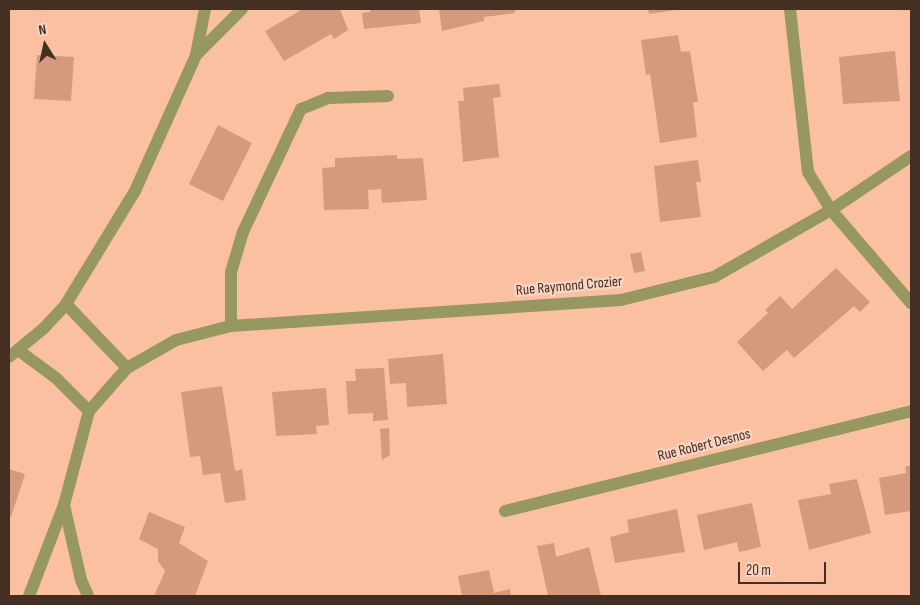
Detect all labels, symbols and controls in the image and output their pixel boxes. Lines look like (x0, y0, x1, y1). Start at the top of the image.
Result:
north arrow (20, 20, 70, 70)
text: N (37, 21, 47, 39)
street label: Rue Raymond Crozier (515, 272, 623, 300)
street label: Rue Robert Desnos (656, 425, 752, 465)
scale bar (740, 552, 828, 584)
text: 20 m (746, 561, 771, 580)

